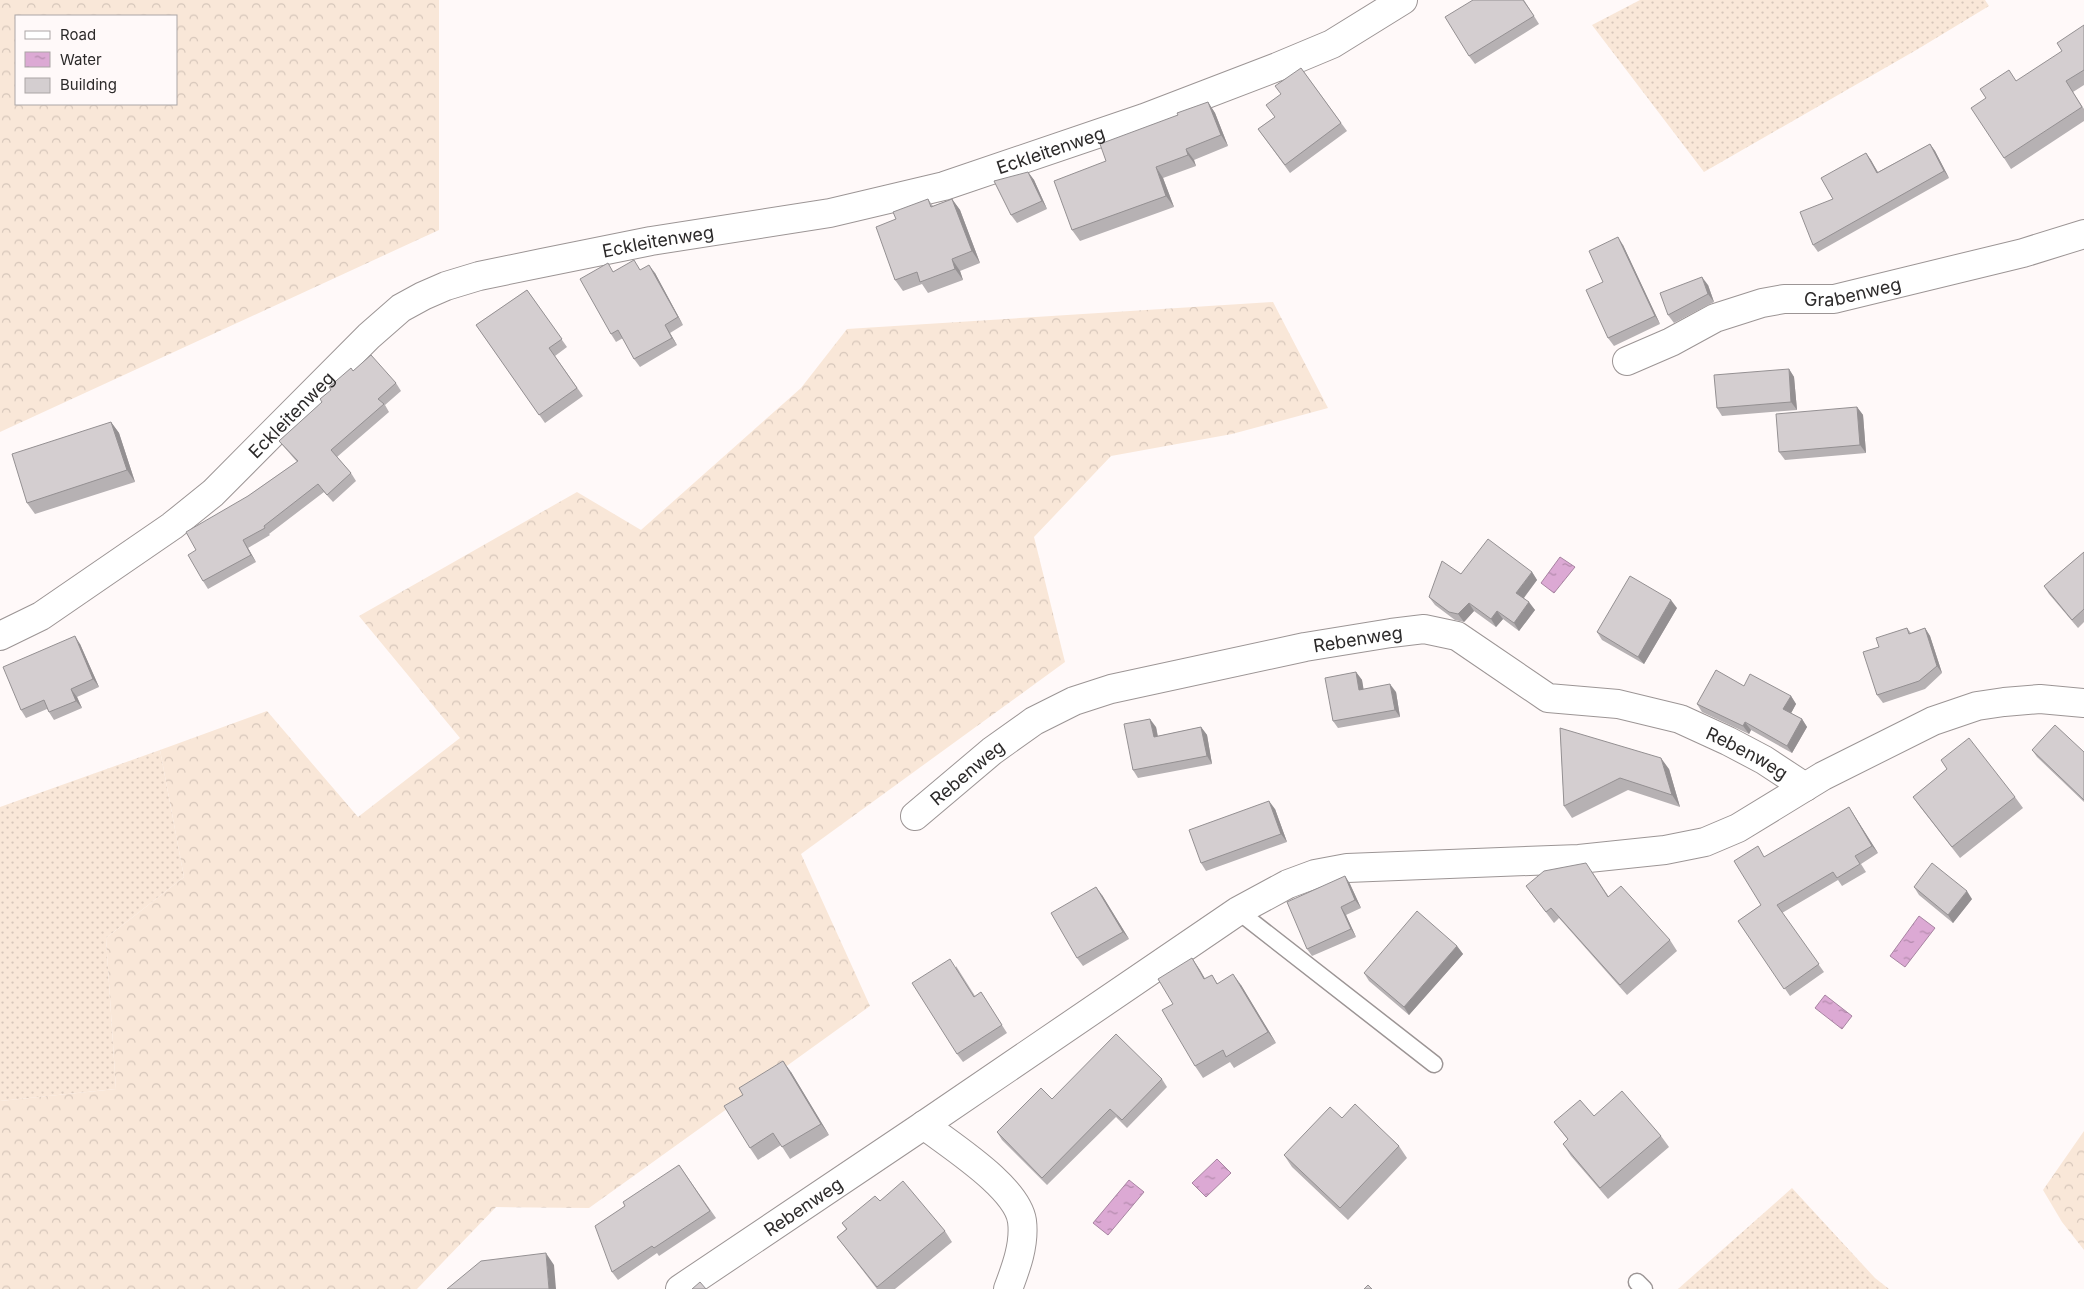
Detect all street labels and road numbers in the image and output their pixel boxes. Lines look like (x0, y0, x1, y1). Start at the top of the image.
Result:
street label: Eckleitenweg (994, 122, 1107, 178)
street label: Eckleitenweg (600, 221, 715, 261)
street label: Grabenweg (1804, 273, 1903, 310)
street label: Eckleitenweg (244, 367, 338, 462)
street label: Rebenweg (1312, 621, 1404, 656)
street label: Rebenweg (1703, 722, 1792, 783)
street label: Rebenweg (926, 735, 1008, 809)
street label: Rebenweg (760, 1173, 846, 1240)

